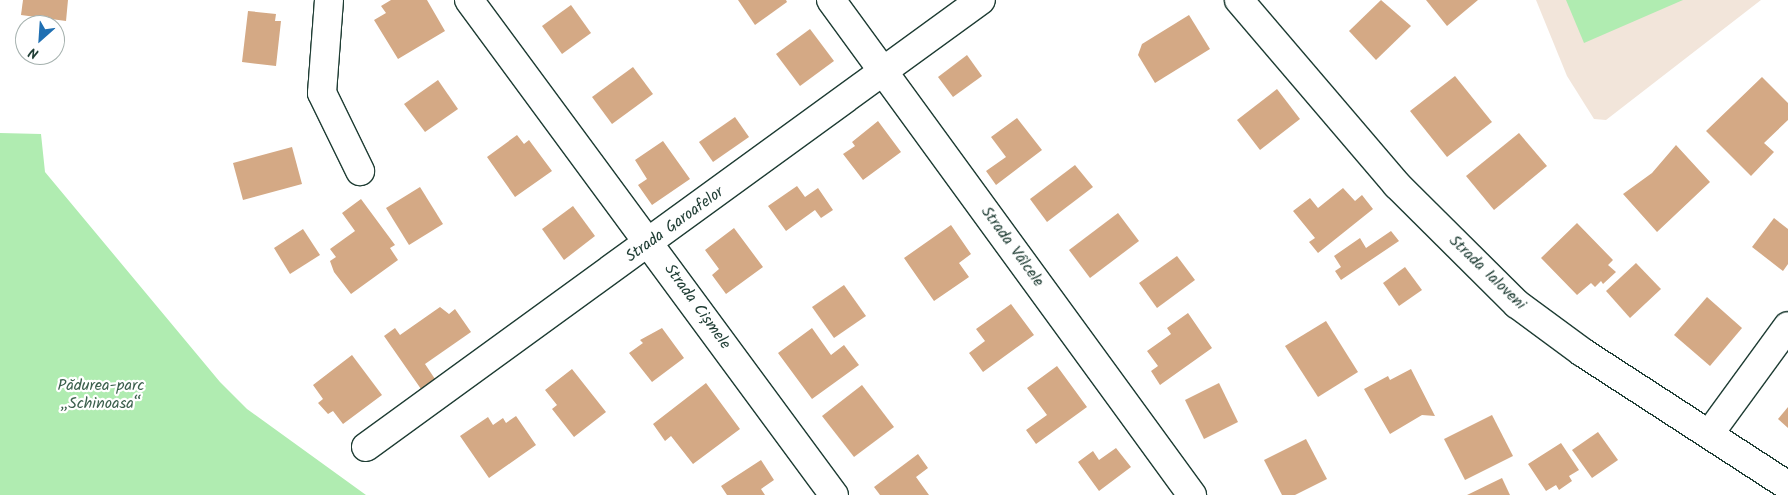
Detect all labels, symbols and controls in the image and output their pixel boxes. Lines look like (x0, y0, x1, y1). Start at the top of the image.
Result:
north arrow (15, 15, 65, 65)
text: N (25, 41, 43, 64)
street label: Strada Garoafelor (622, 183, 728, 267)
street label: Strada Vâlcele (976, 203, 1048, 291)
street label: Strada Ialoveni (1445, 232, 1529, 314)
street label: Strada Cișmele (660, 261, 734, 353)
park label: Pădurea-parc „Schinoasa“ (58, 376, 144, 414)

